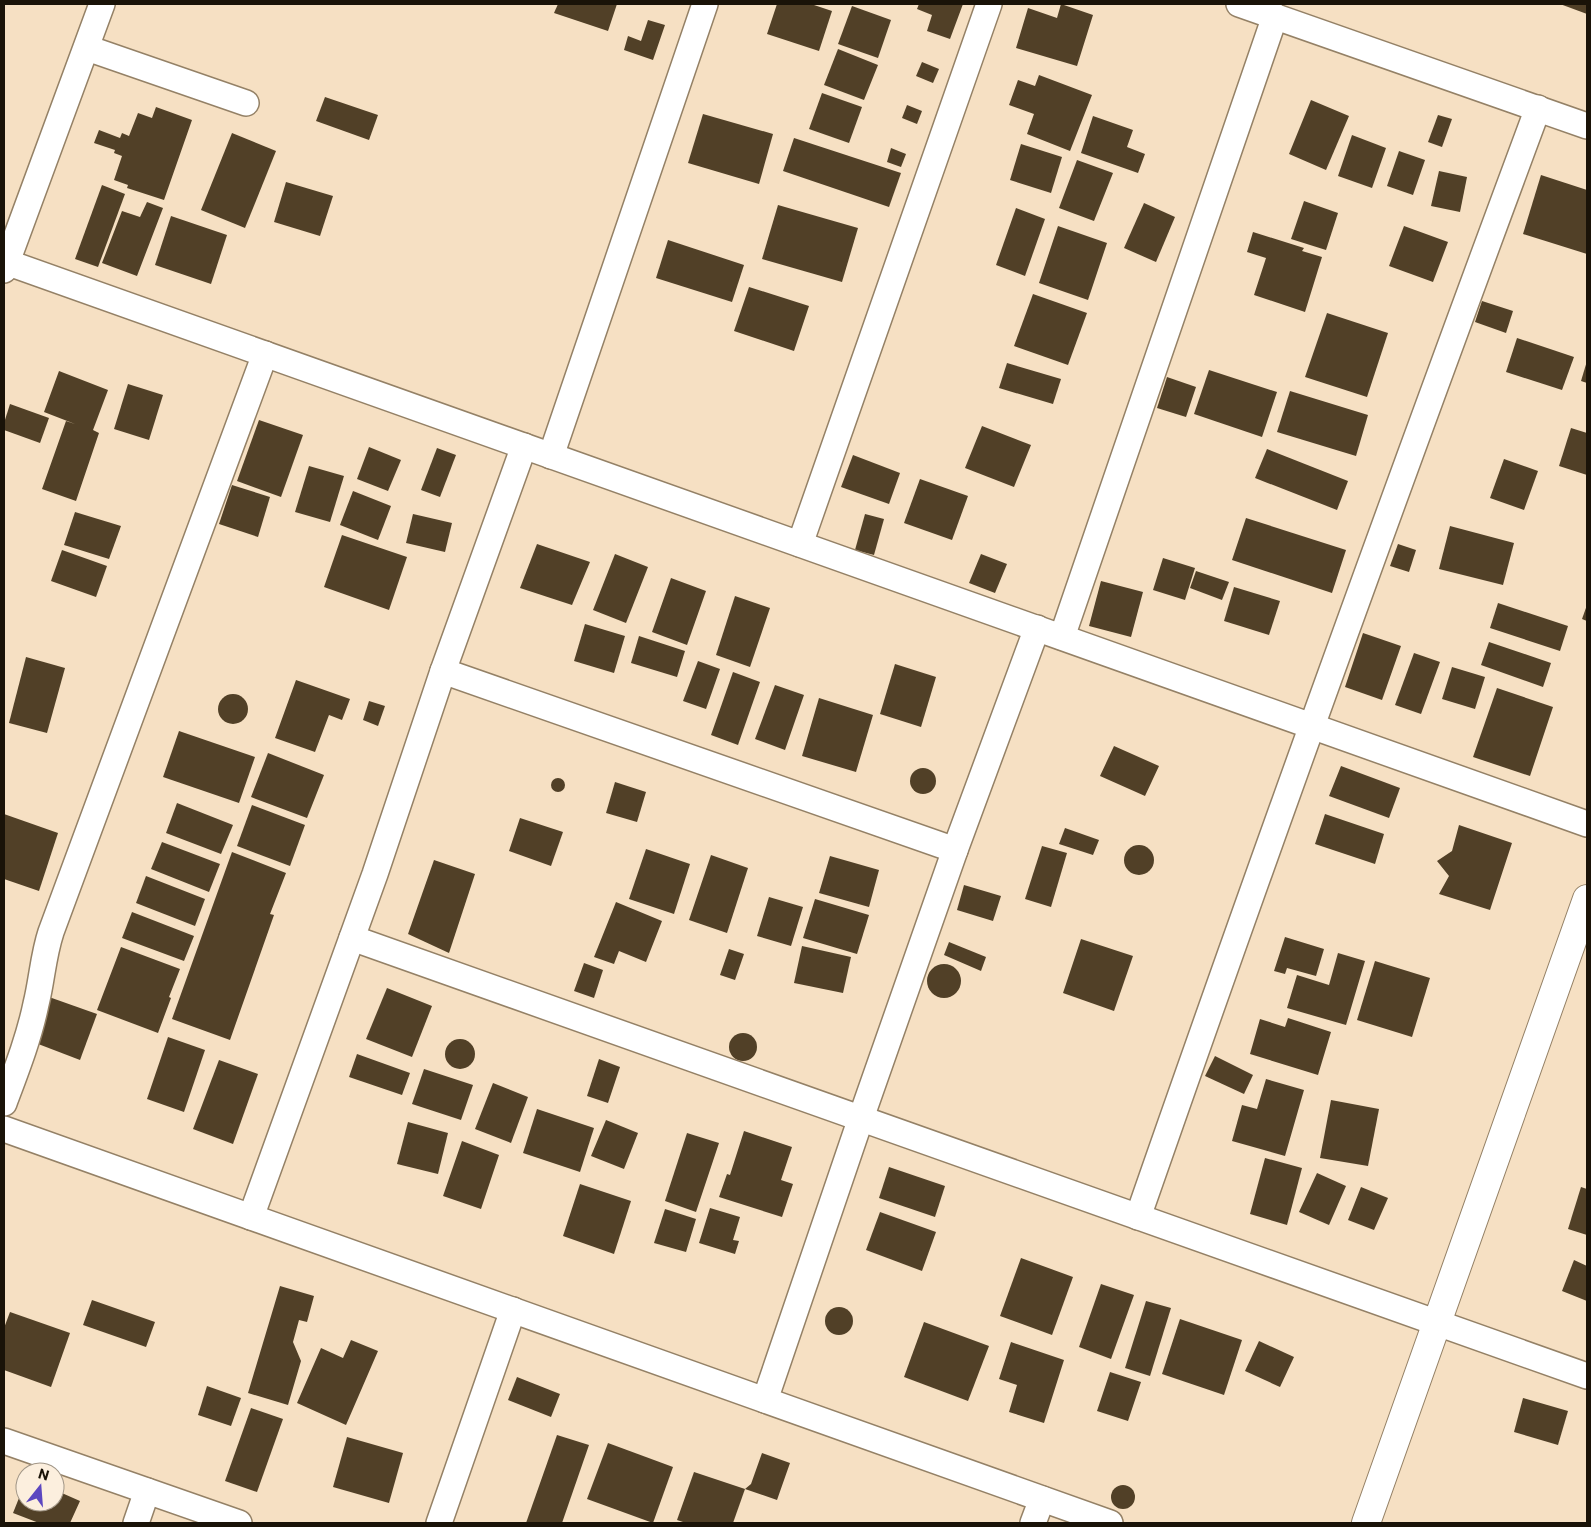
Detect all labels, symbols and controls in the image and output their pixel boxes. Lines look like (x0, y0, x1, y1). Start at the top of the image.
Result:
north arrow (15, 1462, 65, 1512)
text: N (36, 1464, 51, 1484)

